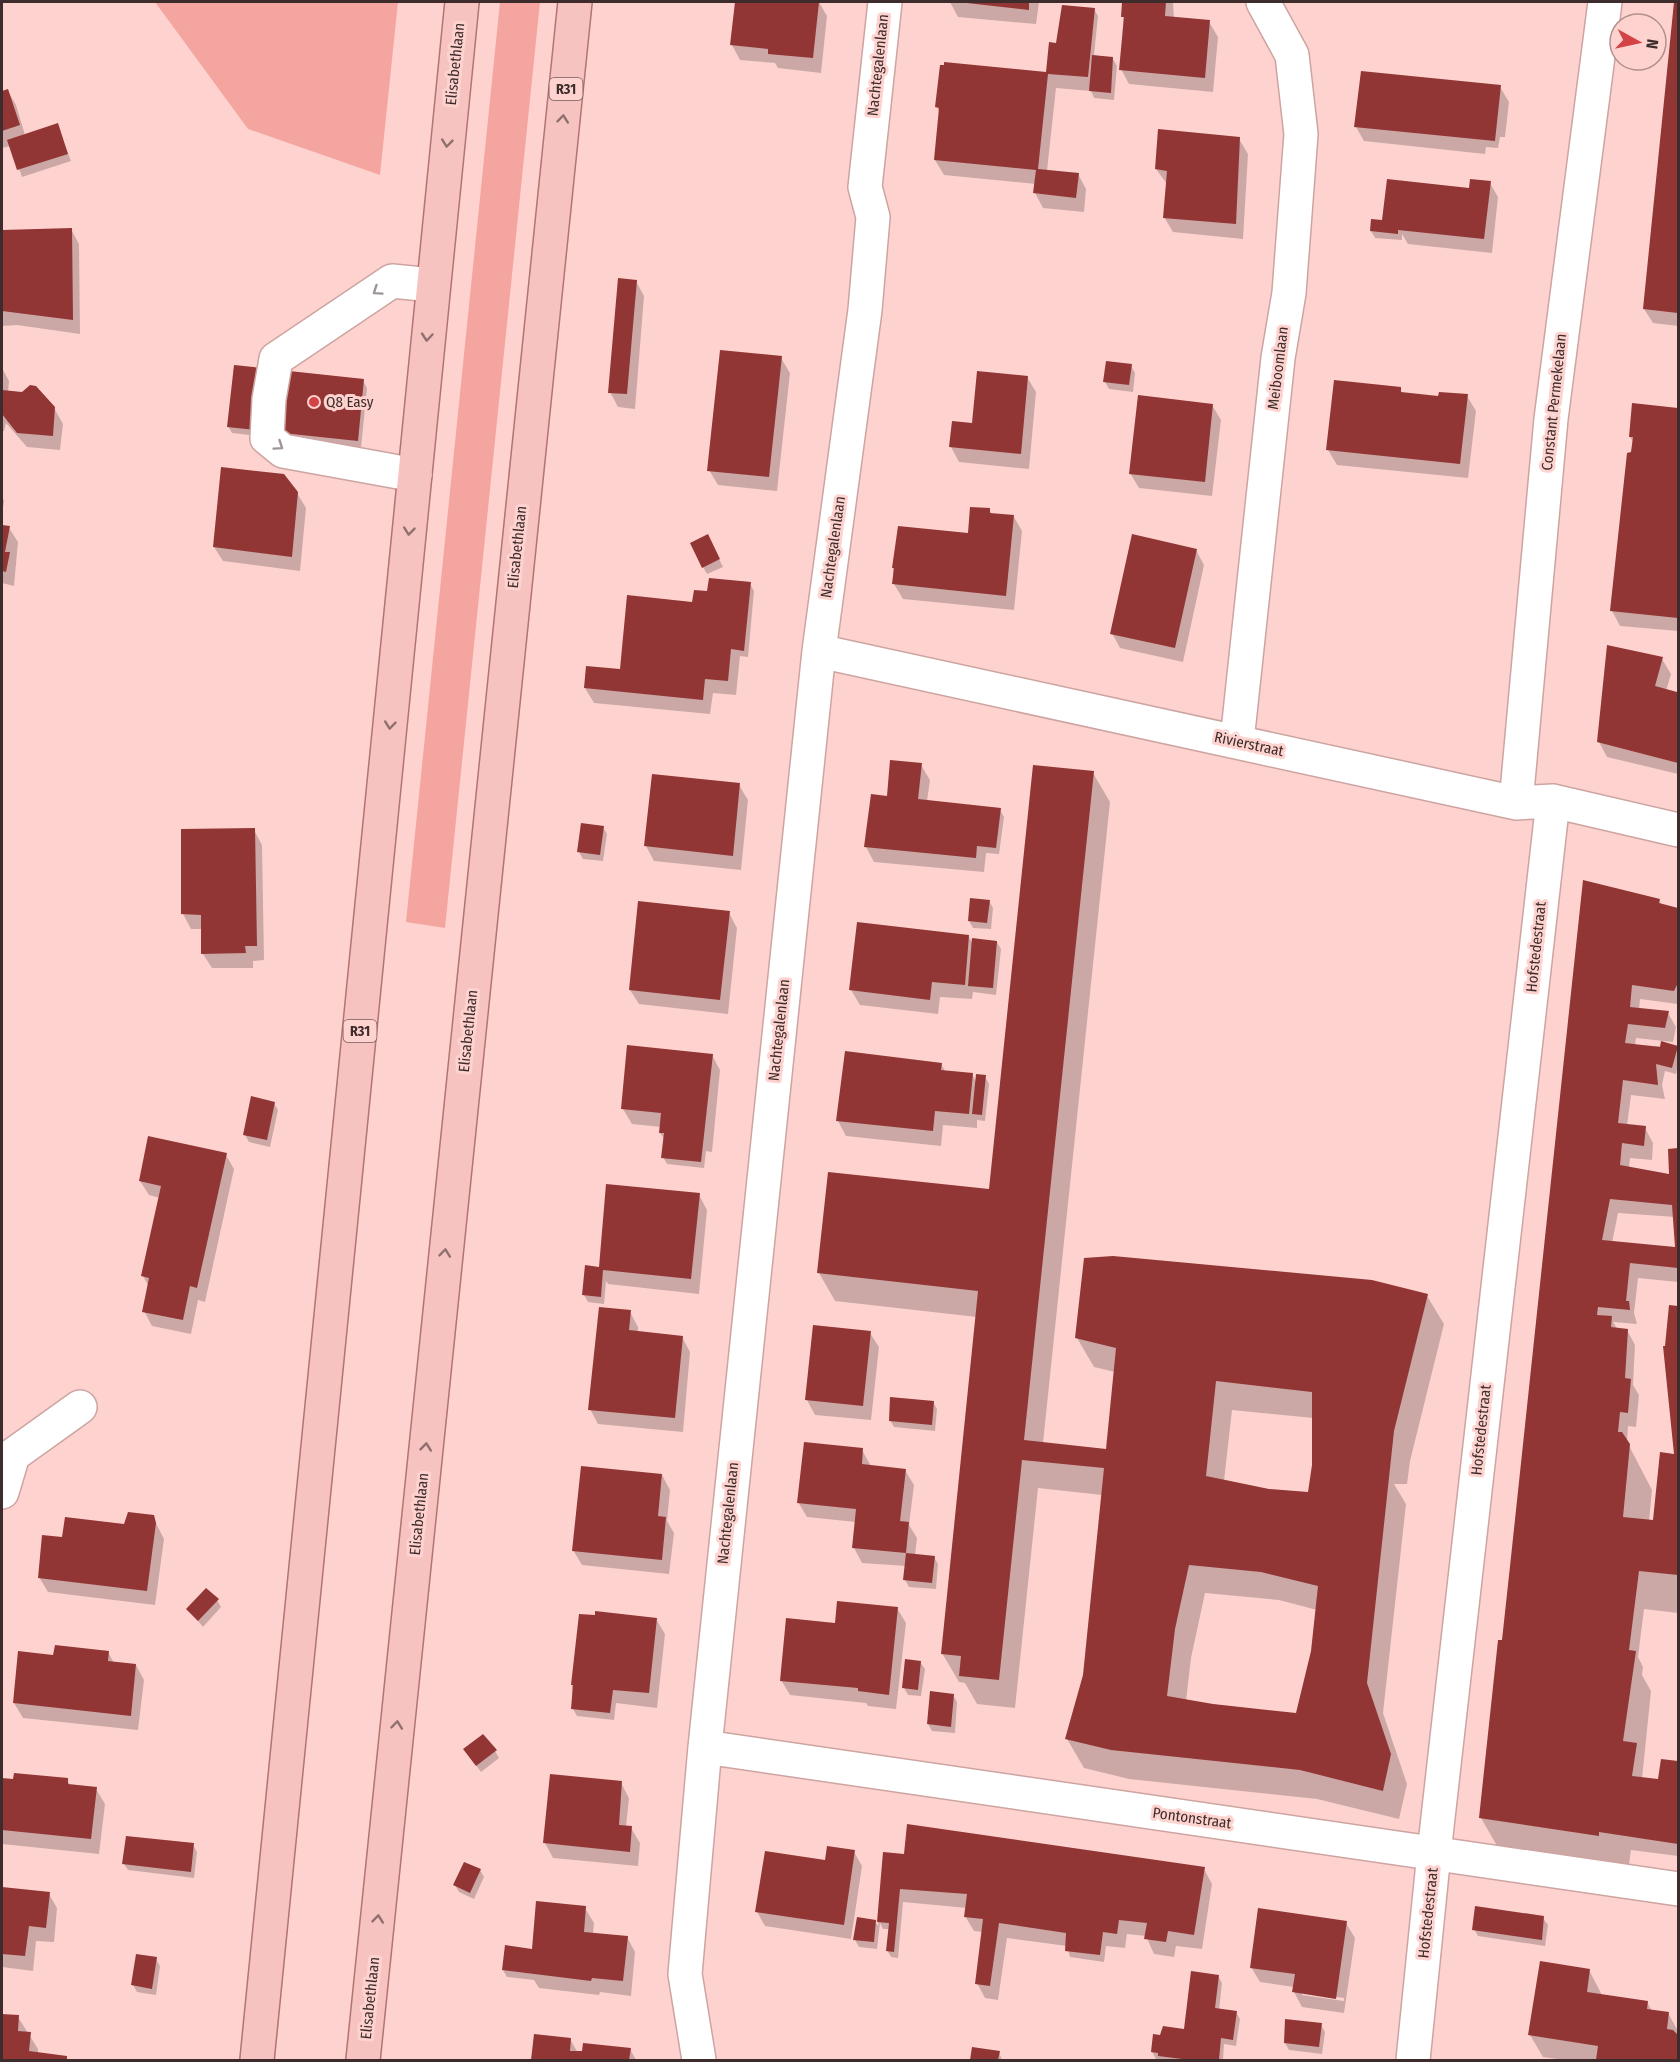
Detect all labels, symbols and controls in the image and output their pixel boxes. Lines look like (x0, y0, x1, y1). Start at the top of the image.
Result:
north arrow (1608, 12, 1668, 72)
street label: Nachtegalenlaan (864, 13, 892, 117)
street label: Elisabethlaan (442, 22, 468, 106)
text: N (1642, 38, 1662, 50)
road number: R31 (550, 78, 582, 100)
one-way arrow (556, 114, 569, 123)
one-way arrow (441, 139, 454, 148)
one-way arrow (373, 284, 384, 295)
street label: Meiboomlaan (1264, 325, 1292, 411)
one-way arrow (421, 333, 434, 342)
street label: Constant Permekelaan (1538, 333, 1570, 471)
place label: Q8 Easy (326, 393, 374, 411)
marker: Q8 Easy (307, 395, 321, 409)
one-way arrow (273, 439, 284, 450)
street label: Nachtegalenlaan (817, 495, 849, 599)
street label: Elisabethlaan (504, 505, 530, 589)
one-way arrow (403, 527, 416, 536)
one-way arrow (384, 721, 397, 730)
street label: Rivierstraat (1213, 728, 1285, 760)
street label: Hofstedestraat (1522, 901, 1550, 993)
street label: Nachtegalenlaan (765, 978, 793, 1082)
street label: Elisabethlaan (455, 989, 481, 1073)
road number: R31 (344, 1020, 376, 1042)
one-way arrow (438, 1249, 451, 1258)
street label: Hofstedestraat (1467, 1384, 1495, 1476)
one-way arrow (419, 1443, 432, 1452)
street label: Nachtegalenlaan (714, 1461, 742, 1565)
street label: Elisabethlaan (406, 1472, 432, 1556)
one-way arrow (390, 1720, 403, 1729)
street label: Pontonstraat (1151, 1804, 1233, 1832)
street label: Hofstedestraat (1414, 1867, 1442, 1959)
one-way arrow (371, 1914, 384, 1923)
street label: Elisabethlaan (357, 1956, 383, 2040)

